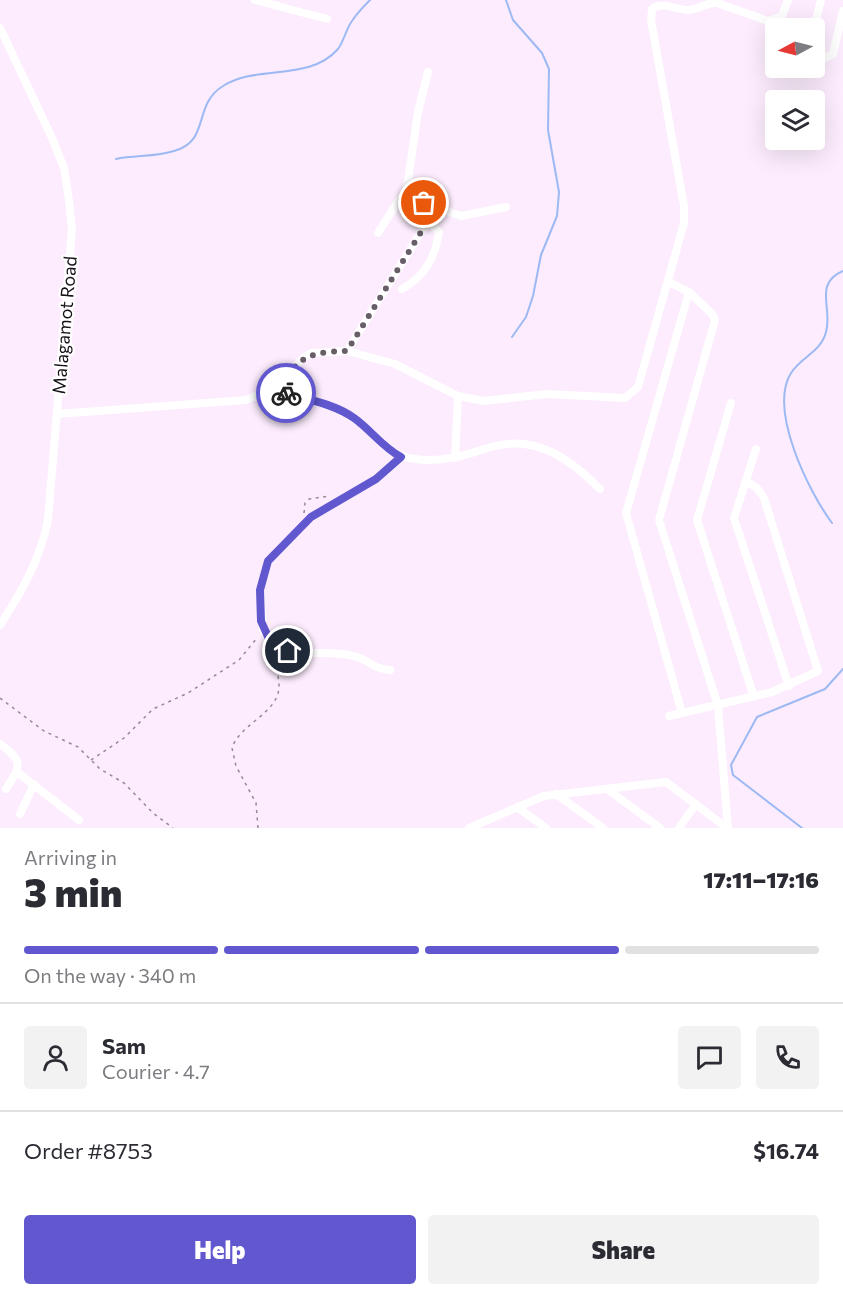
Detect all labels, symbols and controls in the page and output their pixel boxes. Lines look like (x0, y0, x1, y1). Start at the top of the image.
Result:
north arrow (765, 18, 825, 78)
map controls (765, 18, 825, 150)
button: layers (765, 90, 825, 150)
pin (398, 177, 449, 228)
icon: bag (407, 186, 440, 219)
street label: Malagamot Road (47, 255, 81, 395)
courier (256, 363, 316, 423)
icon: bike (270, 377, 303, 410)
pin (262, 625, 313, 676)
icon: home (271, 634, 304, 667)
text: Arriving in (24, 845, 117, 869)
text: 17:11–17:16 (703, 866, 819, 893)
text: 3 min (24, 867, 122, 915)
text: On the way · 340 m (24, 963, 196, 987)
button: person (24, 1026, 87, 1089)
button: chat (678, 1026, 741, 1089)
button: phone (756, 1026, 819, 1089)
text: Sam (102, 1032, 146, 1059)
text: Courier · 4.7 (102, 1059, 210, 1083)
text: Order #8753 (24, 1137, 153, 1164)
text: $16.74 (753, 1137, 819, 1164)
button: Help (24, 1215, 416, 1284)
button: Share (428, 1215, 819, 1284)

